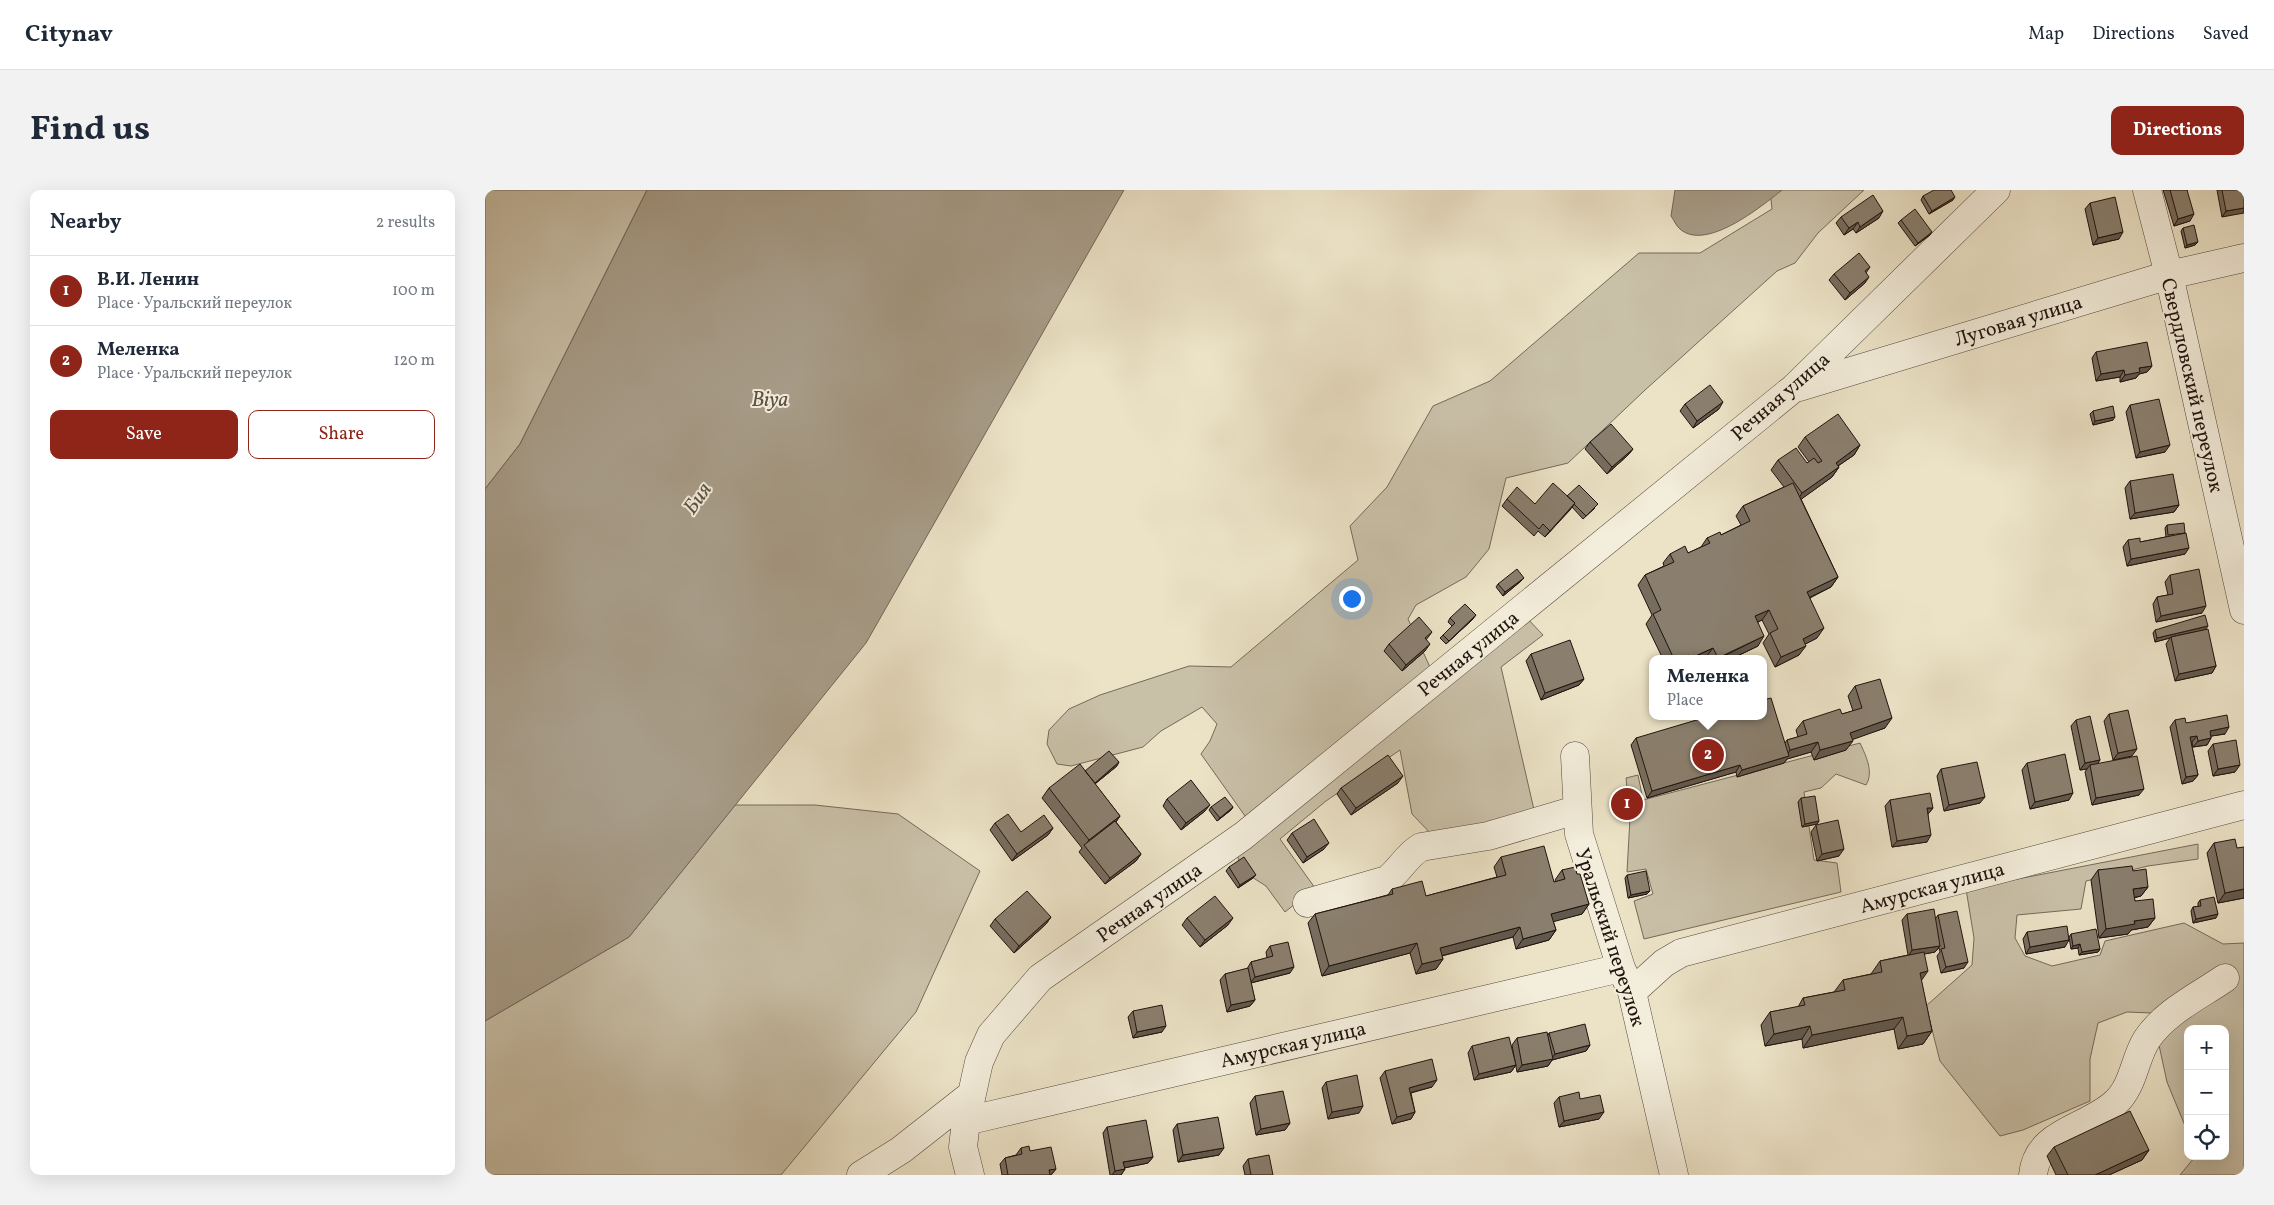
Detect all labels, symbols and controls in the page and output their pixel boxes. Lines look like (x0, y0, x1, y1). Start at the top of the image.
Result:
text: Citynav (25, 18, 113, 52)
text: Map (2028, 22, 2064, 47)
text: Directions (2092, 22, 2175, 47)
text: Saved (2203, 22, 2249, 47)
text: Find us (30, 106, 150, 154)
button: Directions (2111, 106, 2244, 155)
text: Nearby (50, 208, 121, 237)
text: 2 results (376, 212, 435, 234)
text: В.И. Ленин (97, 267, 199, 293)
street label: Свердловский переулок (2153, 275, 2229, 496)
text: 1 (63, 280, 69, 302)
text: 100 m (392, 280, 435, 302)
street label: Луговая улица (1951, 289, 2086, 355)
text: Place · Уральский переулок (97, 293, 292, 315)
text: Меленка (97, 337, 180, 363)
street label: Речная улица (1726, 347, 1837, 448)
text: 2 (62, 350, 70, 372)
text: 120 m (393, 350, 435, 372)
text: Place · Уральский переулок (97, 363, 292, 385)
water label: Biya (751, 386, 789, 415)
button: Save (50, 410, 238, 459)
button: Share (248, 410, 435, 459)
water label: Бия (677, 477, 719, 521)
your location (1339, 586, 1365, 612)
street label: Речная улица (1413, 605, 1526, 704)
popup (1649, 655, 1767, 720)
text: Меленка (1667, 664, 1749, 690)
text: Place (1667, 690, 1703, 712)
pin: 2 (1692, 736, 1724, 774)
pin: 1 (1611, 785, 1643, 823)
street label: Уральский переулок (1567, 845, 1651, 1031)
street label: Амурская улица (1857, 856, 2008, 922)
street label: Речная улица (1092, 857, 1209, 950)
street label: Амурская улица (1218, 1016, 1369, 1076)
map controls (2184, 1025, 2229, 1160)
button: + (2184, 1025, 2229, 1070)
button: − (2184, 1070, 2229, 1115)
button: locate (2184, 1115, 2229, 1160)

